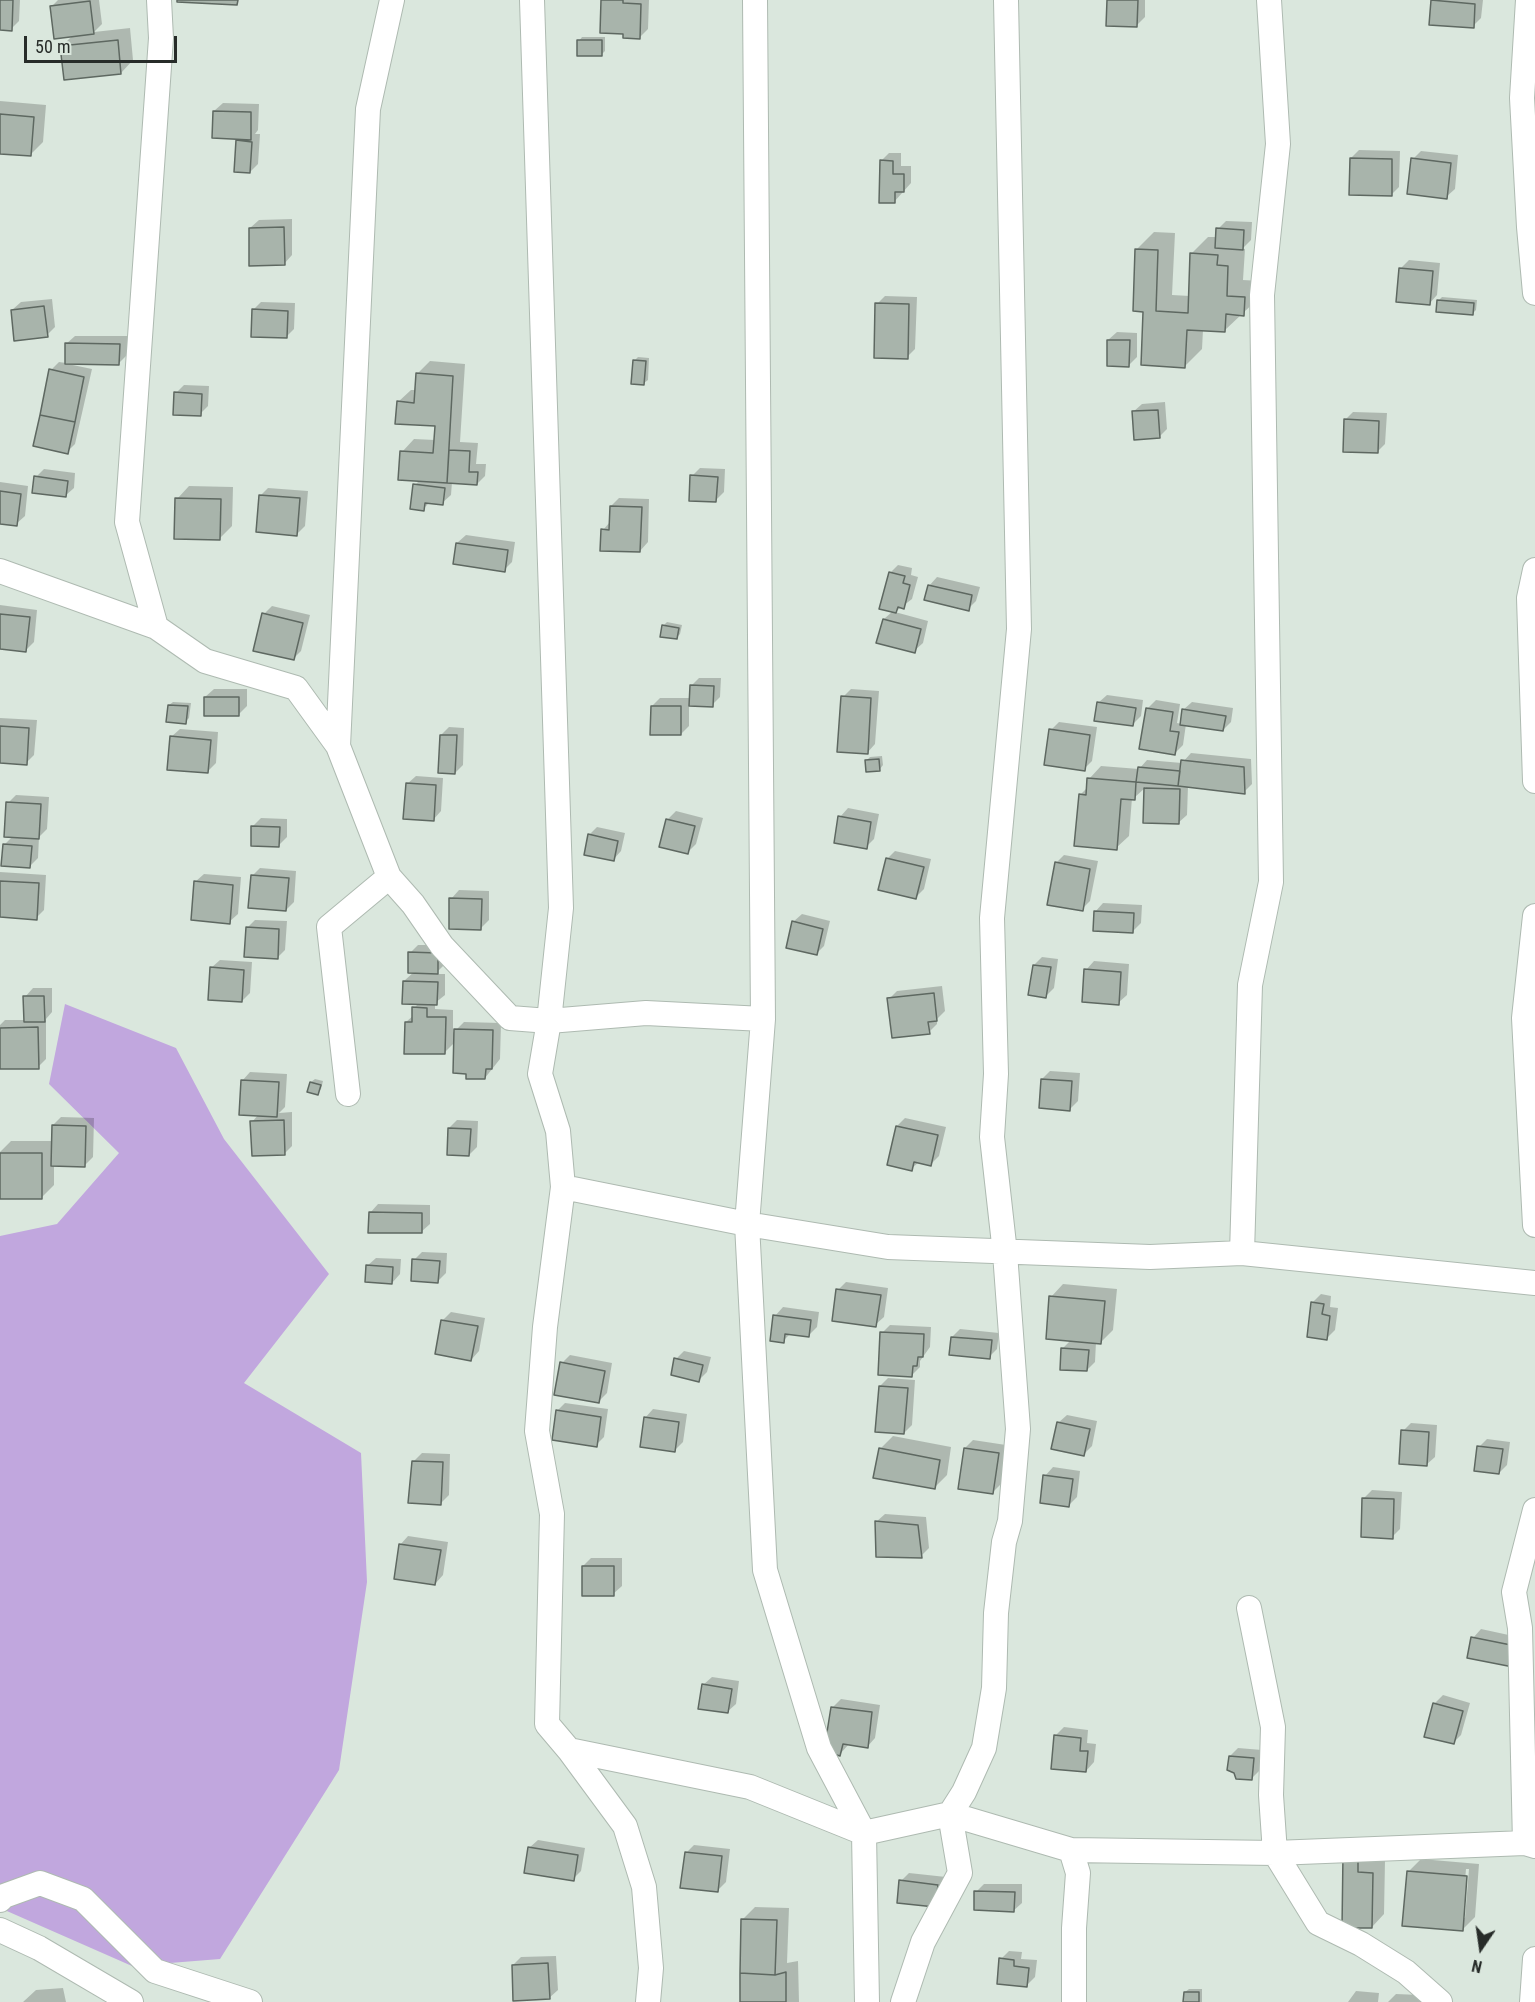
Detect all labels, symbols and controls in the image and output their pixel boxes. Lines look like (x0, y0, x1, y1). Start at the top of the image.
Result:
scale bar (27, 24, 180, 62)
text: 50 m (35, 36, 70, 57)
north arrow (1451, 1918, 1511, 1978)
text: N (1470, 1956, 1484, 1976)

